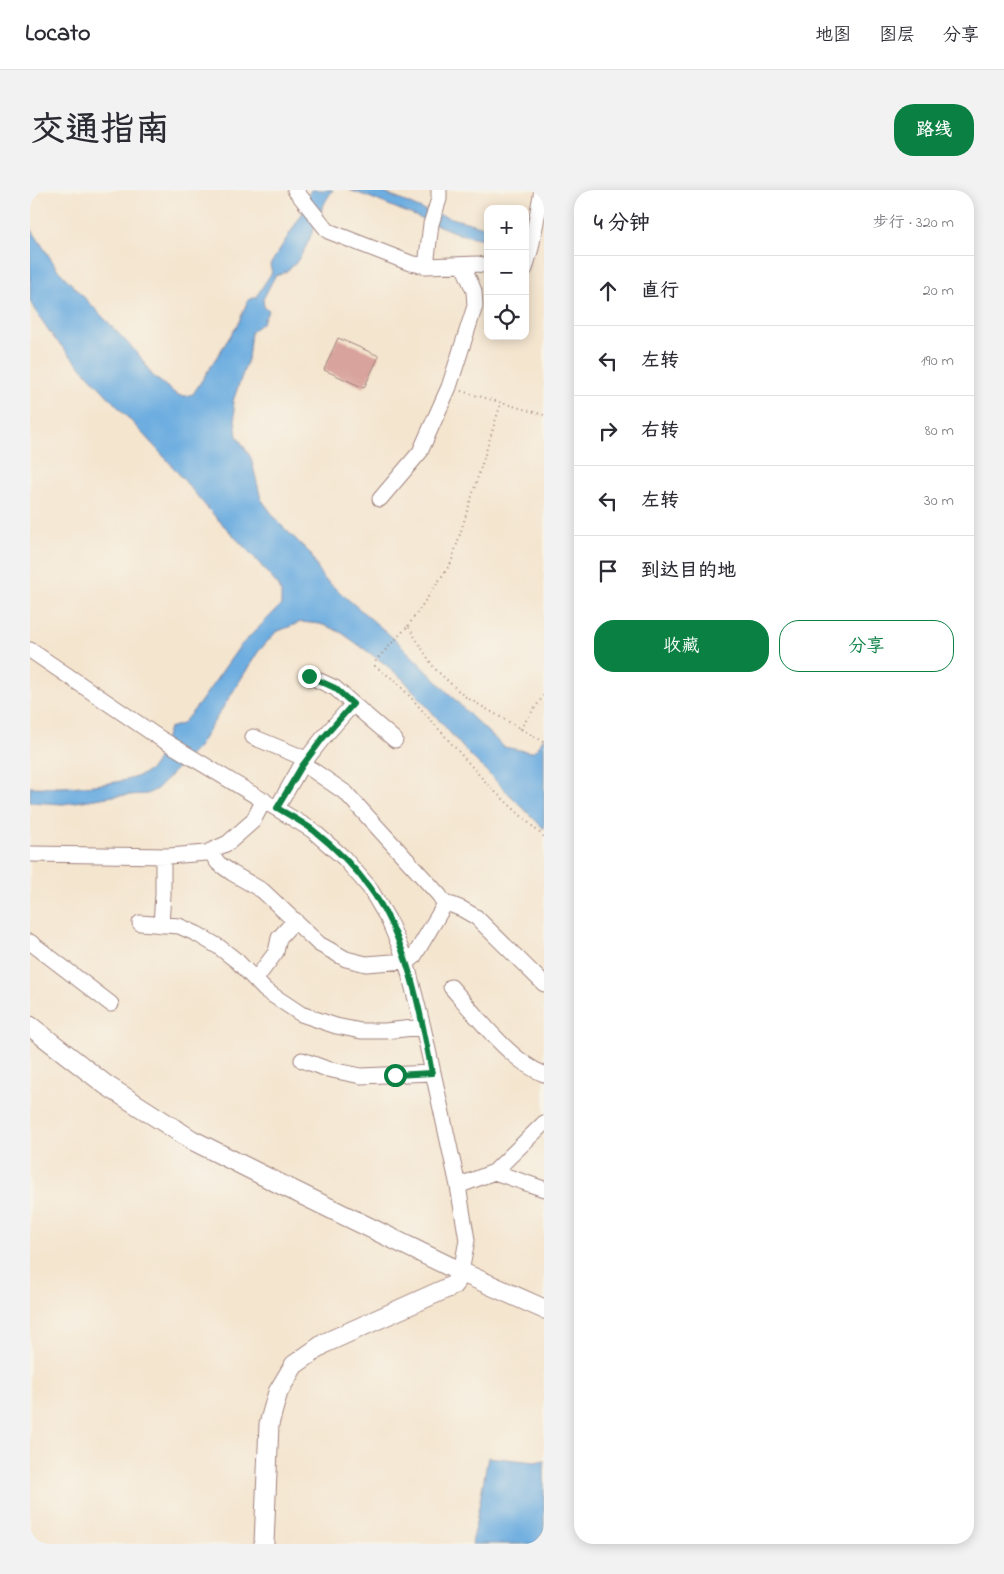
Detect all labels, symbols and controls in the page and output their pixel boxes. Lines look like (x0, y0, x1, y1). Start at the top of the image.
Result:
text: Locato (25, 17, 91, 52)
text: 地图 (815, 23, 851, 49)
text: 图层 (879, 23, 915, 49)
text: 分享 (943, 23, 979, 49)
button: 路线 (894, 104, 974, 156)
text: 交通指南 (30, 106, 170, 157)
map controls (484, 205, 529, 340)
button: + (484, 205, 529, 250)
text: 4 分钟 (594, 209, 650, 239)
text: 步行 · 320 m (873, 211, 954, 235)
button: − (484, 250, 529, 295)
icon: ahead (594, 277, 622, 305)
text: 直行 (641, 278, 679, 305)
text: 20 m (923, 279, 954, 303)
button: locate (484, 295, 529, 340)
icon: left (594, 347, 622, 375)
text: 左转 (641, 348, 679, 375)
text: 190 m (921, 349, 954, 373)
icon: right (594, 417, 622, 445)
text: 右转 (641, 418, 679, 445)
text: 80 m (925, 419, 954, 443)
icon: left (594, 487, 622, 515)
text: 左转 (641, 488, 679, 515)
text: 30 m (924, 489, 954, 513)
icon: arrive (594, 557, 622, 585)
text: 到达目的地 (641, 558, 736, 585)
button: 收藏 (594, 620, 769, 672)
button: 分享 (779, 620, 954, 672)
route end (298, 665, 321, 688)
route start (384, 1064, 407, 1087)

